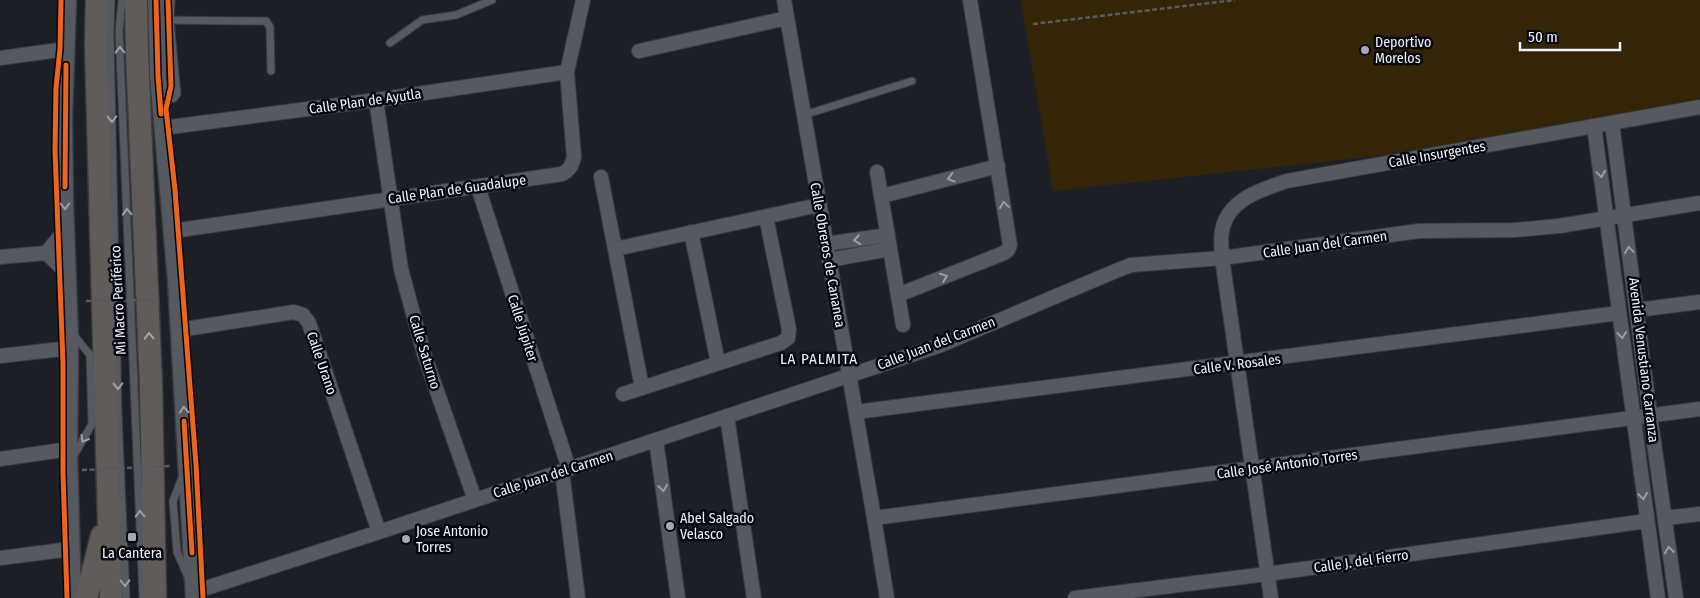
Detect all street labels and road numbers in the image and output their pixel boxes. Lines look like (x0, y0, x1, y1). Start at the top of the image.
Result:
street label: Calle Plan de Ayutla (308, 85, 422, 118)
street label: Calle Insurgentes (1387, 138, 1487, 171)
street label: Calle Plan de Guadalupe (387, 171, 527, 208)
street label: Calle Obreros de Cananea (806, 181, 849, 329)
street label: Calle Juan del Carmen (1262, 227, 1388, 262)
street label: Mi Macro Periférico (107, 245, 130, 355)
street label: Avenida Venustiano Carranza (1625, 277, 1662, 444)
street label: Calle Júpiter (504, 292, 541, 364)
street label: Calle Saturno (405, 313, 444, 391)
street label: Calle Juan del Carmen (875, 313, 998, 374)
street label: Calle Urano (303, 329, 340, 397)
street label: Calle V. Rosales (1192, 351, 1282, 378)
street label: Calle José Antonio Torres (1216, 446, 1359, 483)
street label: Calle Juan del Carmen (491, 447, 615, 502)
street label: Calle J. del Fierro (1313, 546, 1410, 577)

